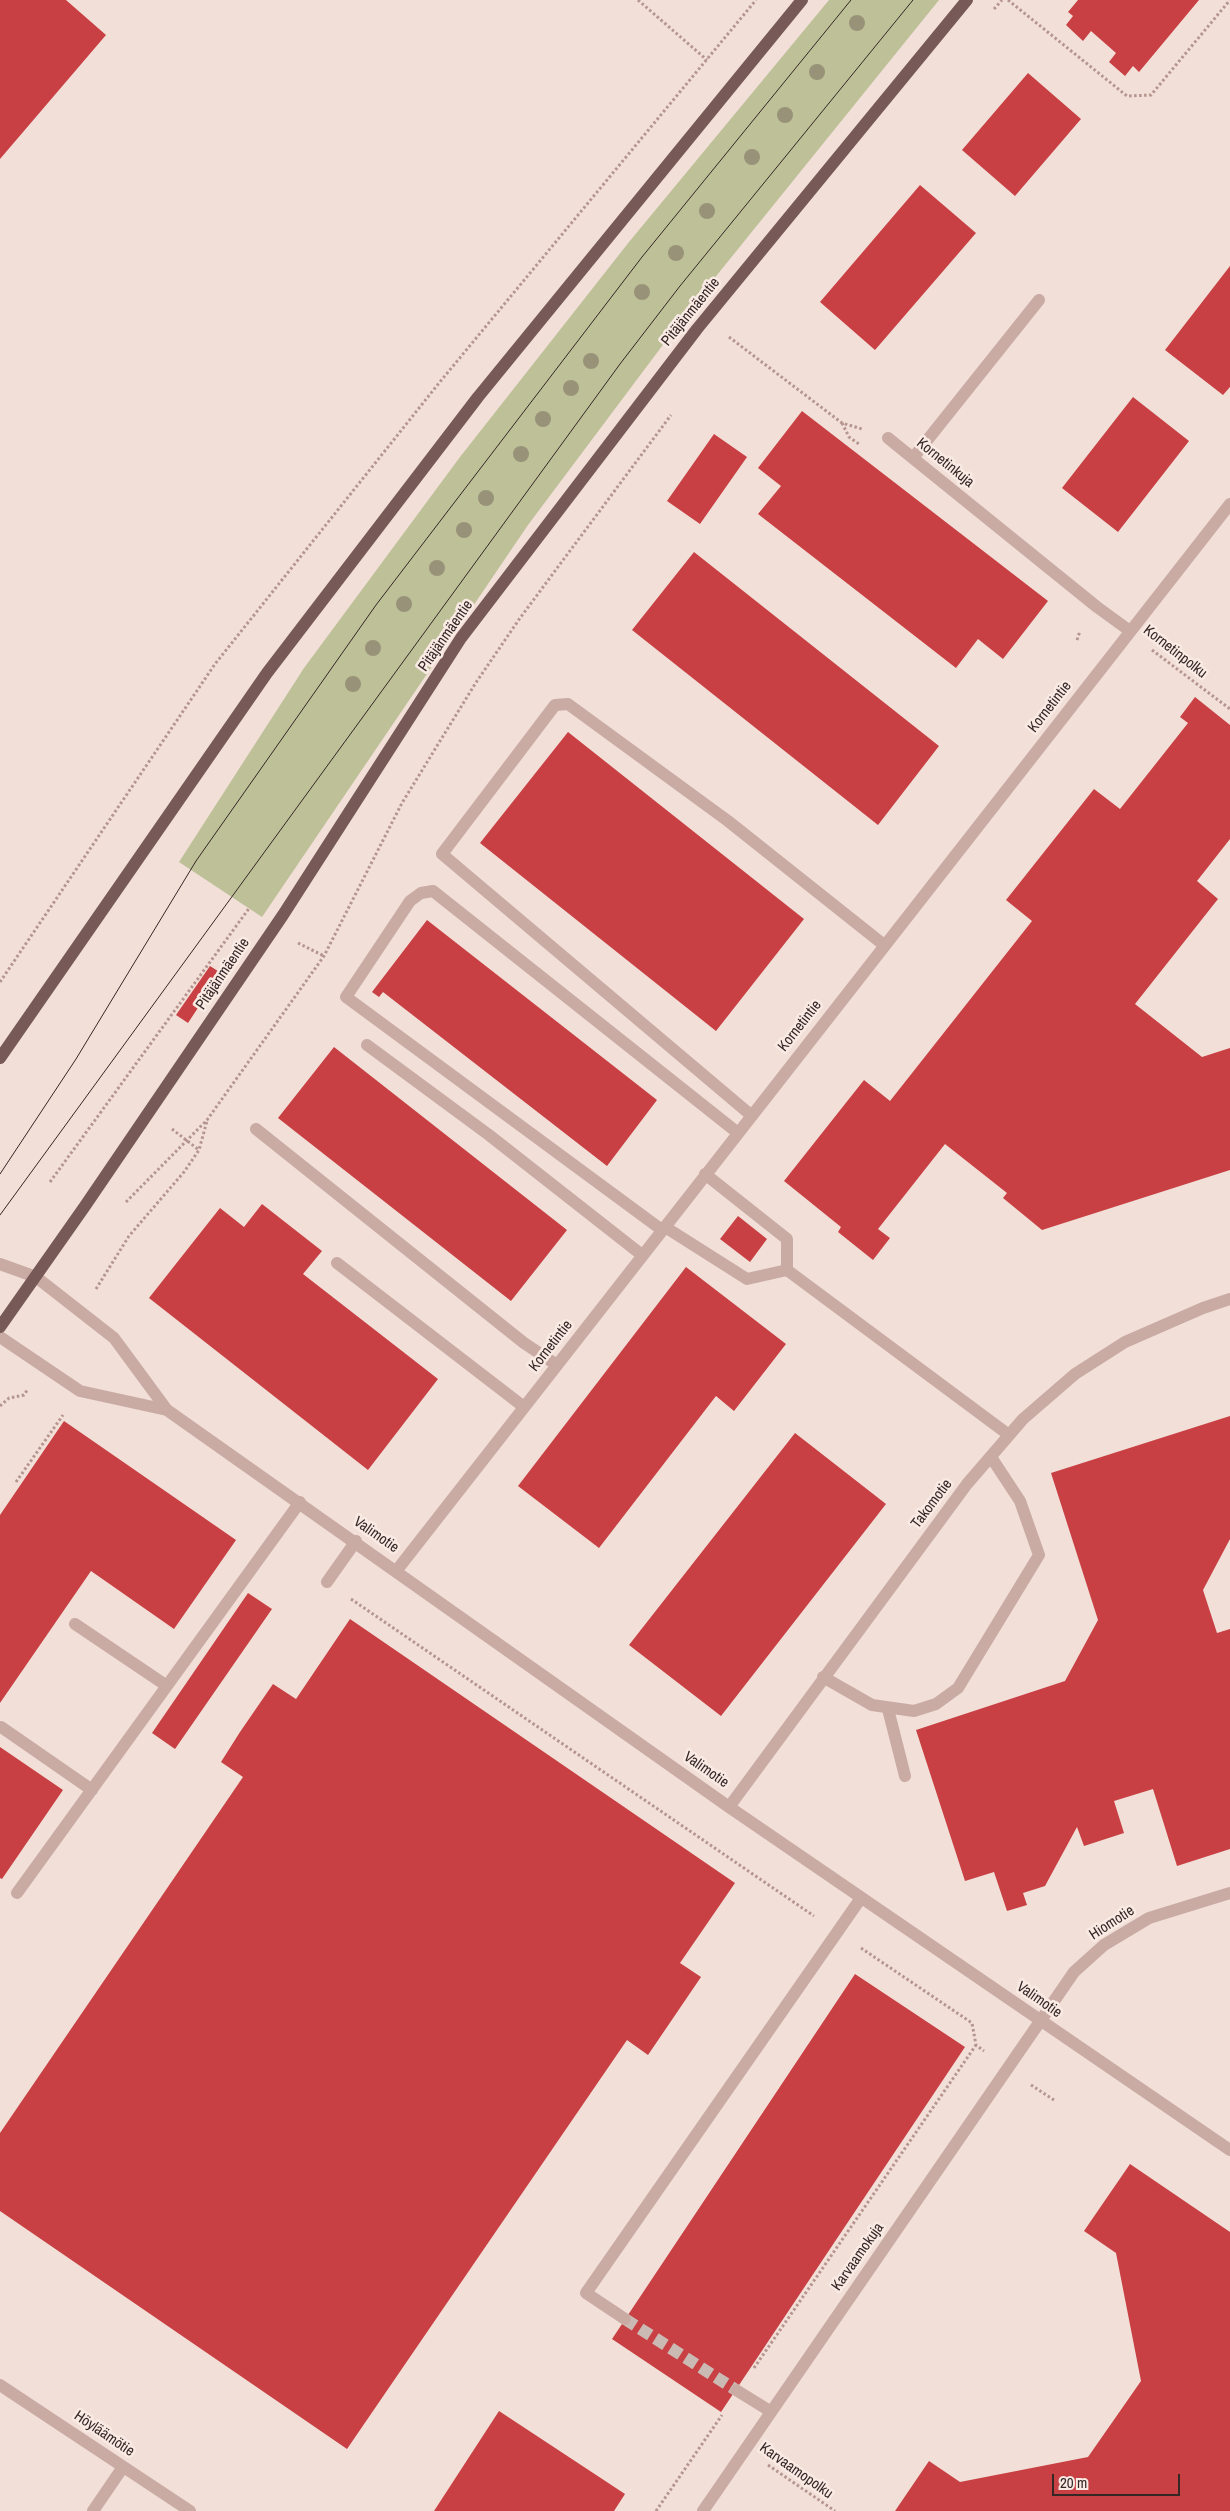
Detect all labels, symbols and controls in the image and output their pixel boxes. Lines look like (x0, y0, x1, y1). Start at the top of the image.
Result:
street label: Pitäjänmäentie (658, 274, 724, 350)
street label: Kornetinkuja (913, 434, 977, 492)
street label: Pitäjänmäentie (415, 597, 477, 675)
street label: Kornetinpolku (1140, 622, 1210, 682)
street label: Kornetintie (1024, 678, 1076, 736)
street label: Pitäjänmäentie (192, 935, 254, 1013)
street label: Kornetintie (774, 997, 826, 1055)
street label: Kornetintie (525, 1317, 577, 1375)
street label: Takomotie (908, 1476, 956, 1532)
street label: Valimotie (350, 1513, 402, 1557)
street label: Valimotie (680, 1748, 732, 1792)
street label: Hiomotie (1086, 1902, 1138, 1944)
street label: Valimotie (1013, 1978, 1065, 2022)
street label: Karvaamokuja (828, 2220, 888, 2294)
street label: Höyläämötie (70, 2407, 138, 2461)
street label: Karvaamopolku (756, 2439, 836, 2503)
scale bar (1055, 2464, 1182, 2496)
text: 20 m (1060, 2472, 1087, 2493)

